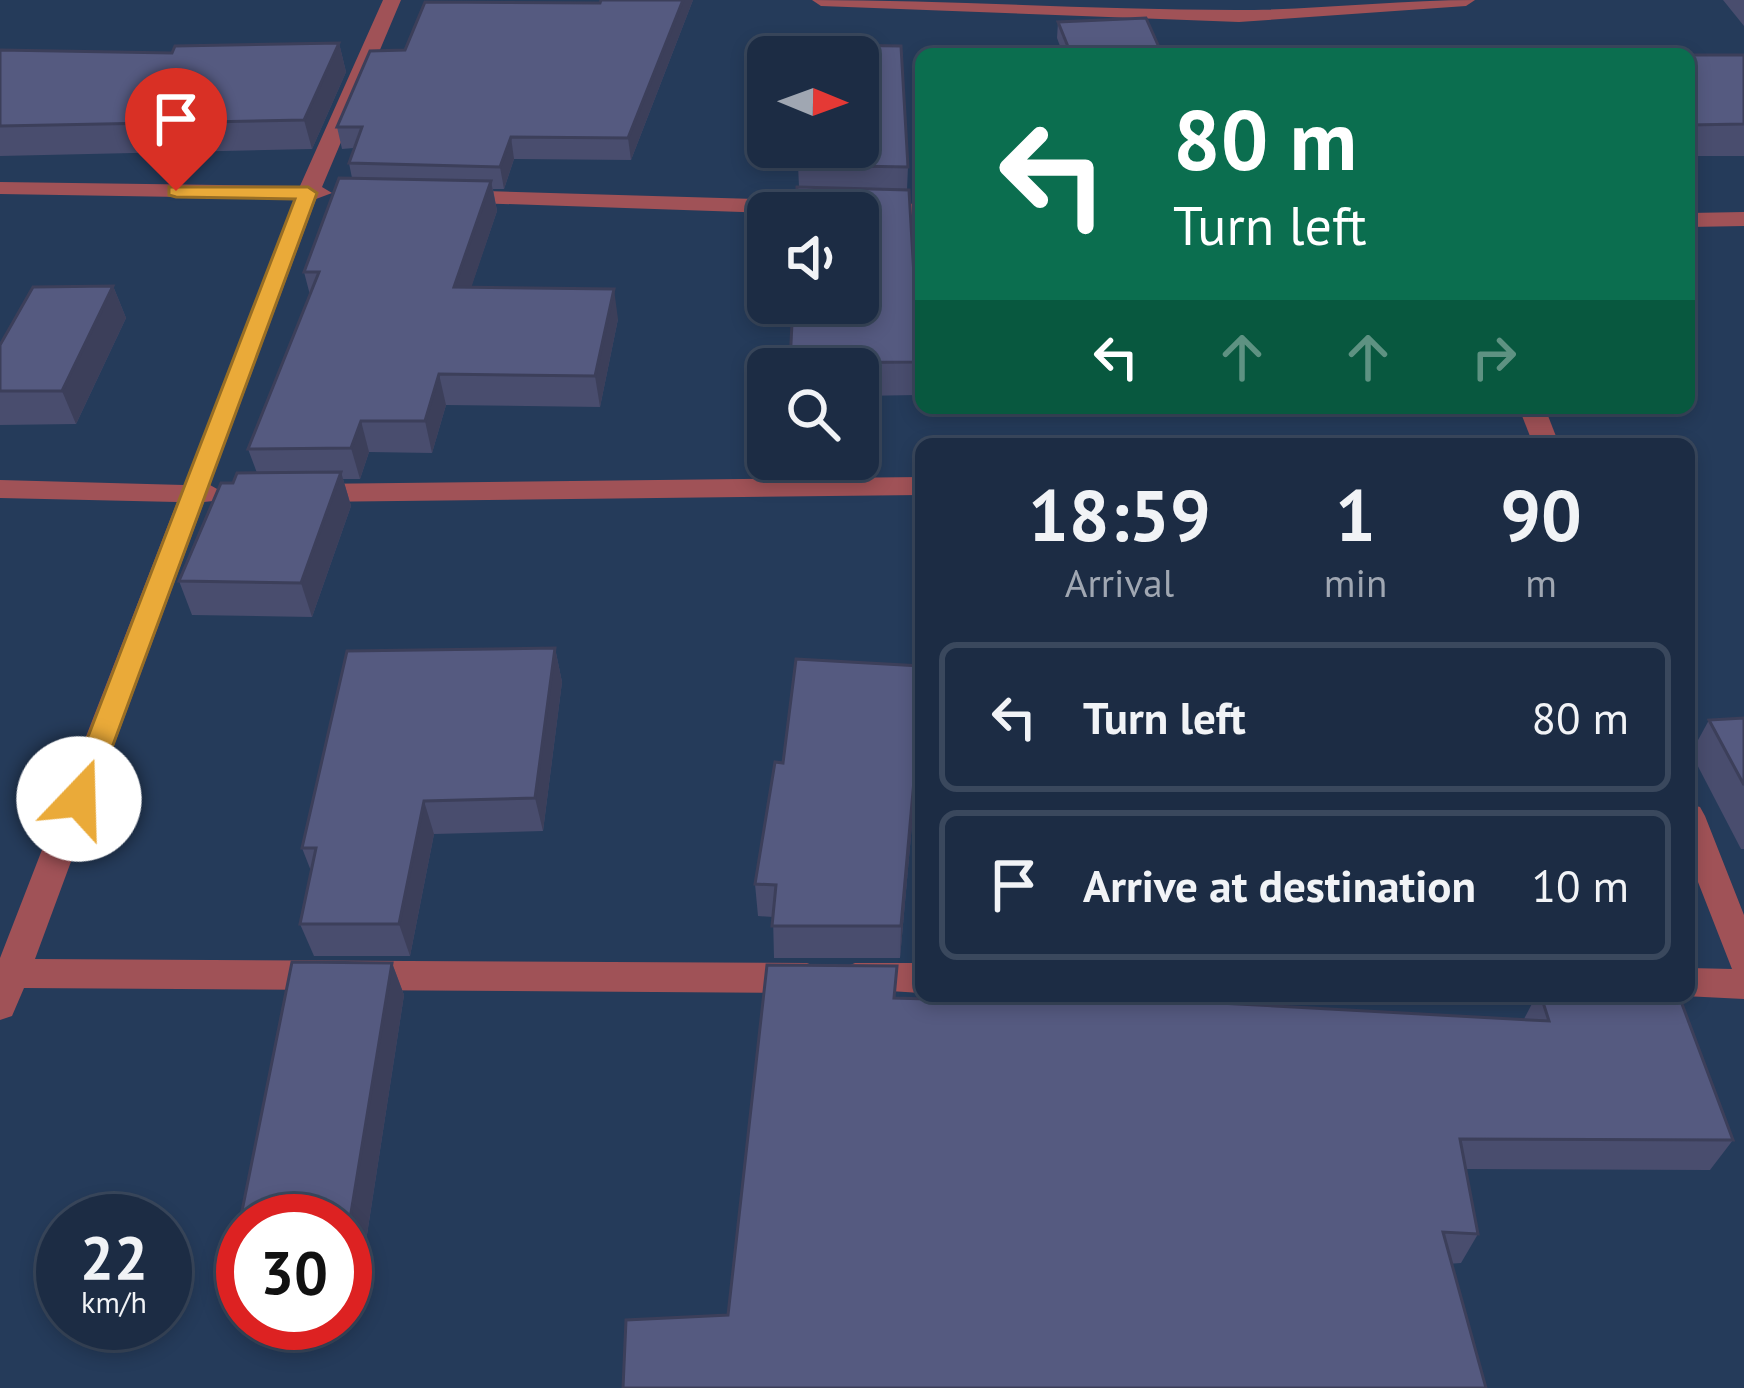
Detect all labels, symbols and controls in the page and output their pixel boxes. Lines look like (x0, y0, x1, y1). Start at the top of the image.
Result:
north arrow (747, 36, 879, 168)
map controls (747, 36, 879, 480)
pin (125, 68, 227, 191)
text: 80 m (1173, 84, 1357, 193)
icon: arrive (143, 86, 209, 152)
icon: left (975, 96, 1131, 252)
text: Turn left (1173, 190, 1367, 260)
button: sound (747, 192, 879, 324)
icon: left (1083, 324, 1149, 390)
icon: ahead (1209, 324, 1275, 390)
icon: ahead (1335, 324, 1401, 390)
icon: right (1461, 324, 1527, 390)
button: search (747, 348, 879, 480)
text: 18:59 (1028, 468, 1211, 561)
text: 1 (1335, 468, 1376, 561)
text: 90 (1500, 468, 1582, 561)
text: Arrival (1065, 557, 1174, 608)
text: min (1324, 557, 1387, 608)
text: m (1525, 557, 1557, 608)
icon: left (981, 684, 1047, 750)
text: Turn left (1083, 688, 1246, 746)
text: 80 m (1531, 688, 1629, 746)
position arrow (16, 736, 142, 862)
icon: arrive (981, 852, 1047, 918)
text: Arrive at destination (1083, 856, 1476, 914)
text: 10 m (1531, 856, 1629, 914)
speed limit sign: 30 (216, 1194, 372, 1350)
text: 22 (80, 1218, 148, 1296)
text: km/h (81, 1282, 147, 1321)

